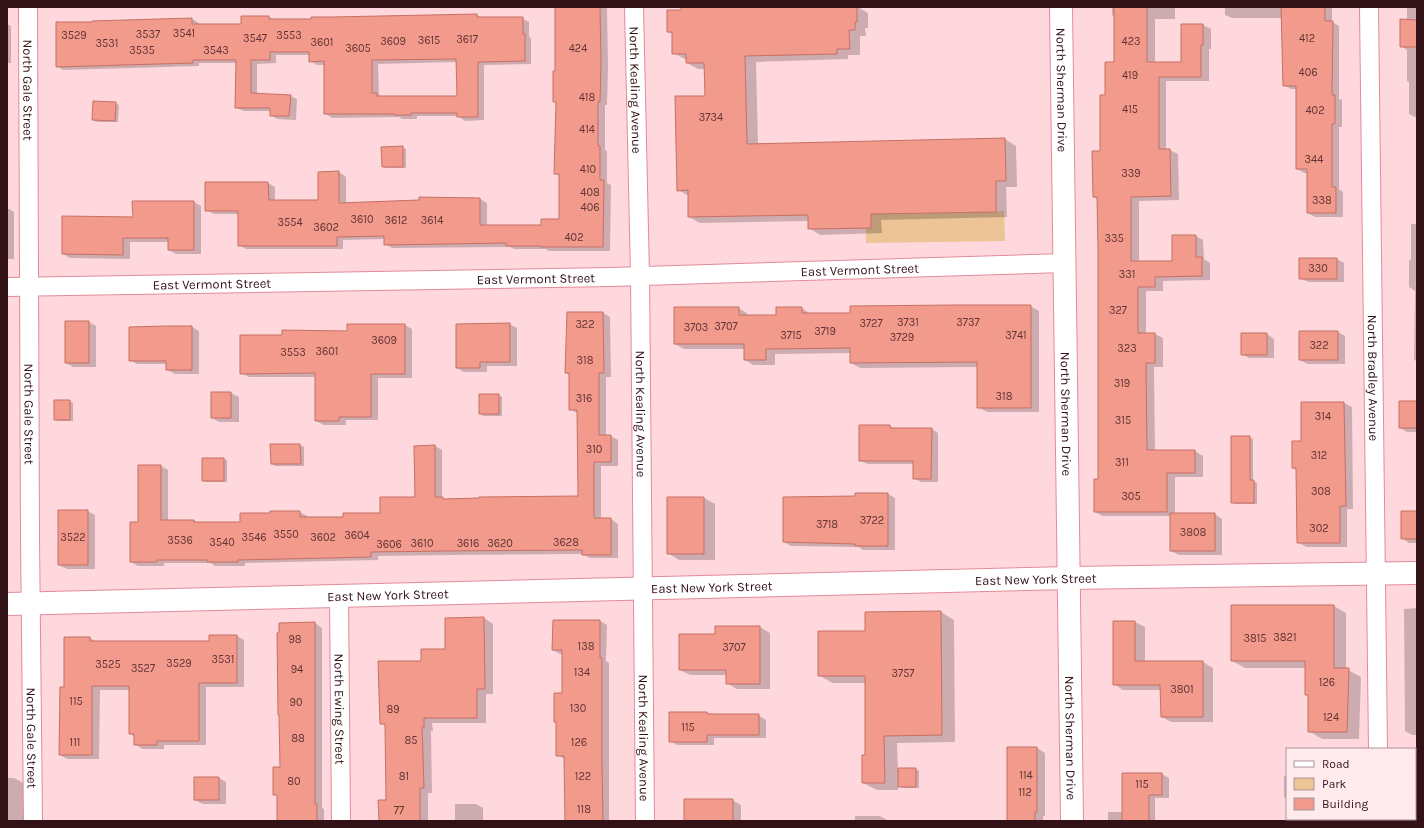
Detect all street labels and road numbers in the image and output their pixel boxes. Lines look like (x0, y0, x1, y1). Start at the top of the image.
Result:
street label: North Kealing Avenue (626, 26, 644, 154)
street label: North Sherman Drive (1053, 28, 1070, 153)
street label: North Gale Street (20, 39, 36, 141)
street label: East Vermont Street (800, 261, 919, 279)
street label: East Vermont Street (477, 270, 595, 287)
street label: East Vermont Street (153, 276, 271, 293)
street label: North Bradley Avenue (1365, 315, 1381, 442)
street label: North Kealing Avenue (633, 350, 649, 478)
street label: North Sherman Drive (1058, 352, 1074, 477)
street label: North Gale Street (21, 363, 37, 465)
street label: East New York Street (975, 571, 1097, 588)
street label: East New York Street (651, 578, 773, 596)
street label: East New York Street (327, 586, 449, 604)
street label: North Ewing Street (332, 653, 347, 765)
street label: North Kealing Avenue (636, 674, 652, 802)
street label: North Sherman Drive (1062, 676, 1079, 801)
street label: North Gale Street (24, 687, 40, 789)

